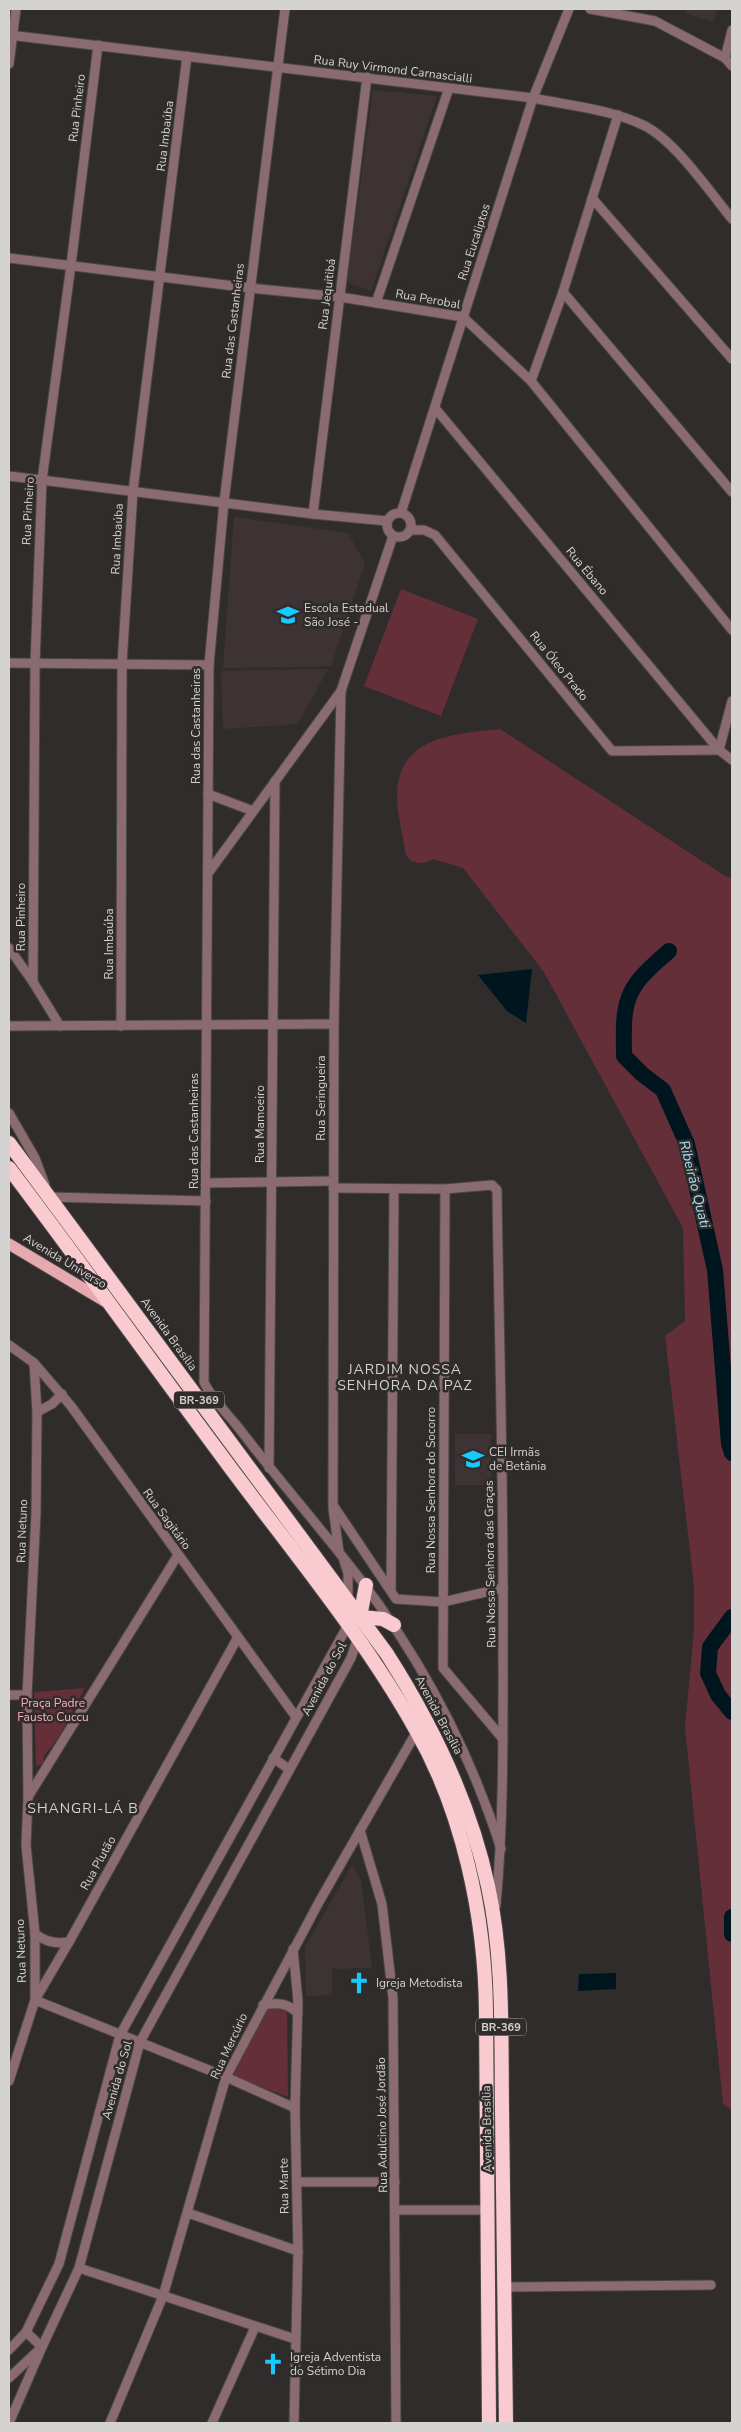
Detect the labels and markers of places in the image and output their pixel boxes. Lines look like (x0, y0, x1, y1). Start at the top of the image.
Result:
place label: Escola Estadual São José - (304, 600, 389, 630)
school or university icon: Escola Estadual São José - (275, 602, 301, 628)
place label: CEI Irmãs de Betânia (489, 1444, 546, 1474)
school or university icon: CEI Irmãs de Betânia (460, 1446, 486, 1472)
church icon: Igreja Metodista (346, 1970, 372, 1996)
place label: Igreja Metodista (376, 1975, 463, 1991)
place label: Igreja Adventista do Sétimo Dia (290, 2349, 381, 2379)
church icon: Igreja Adventista do Sétimo Dia (260, 2351, 286, 2377)

